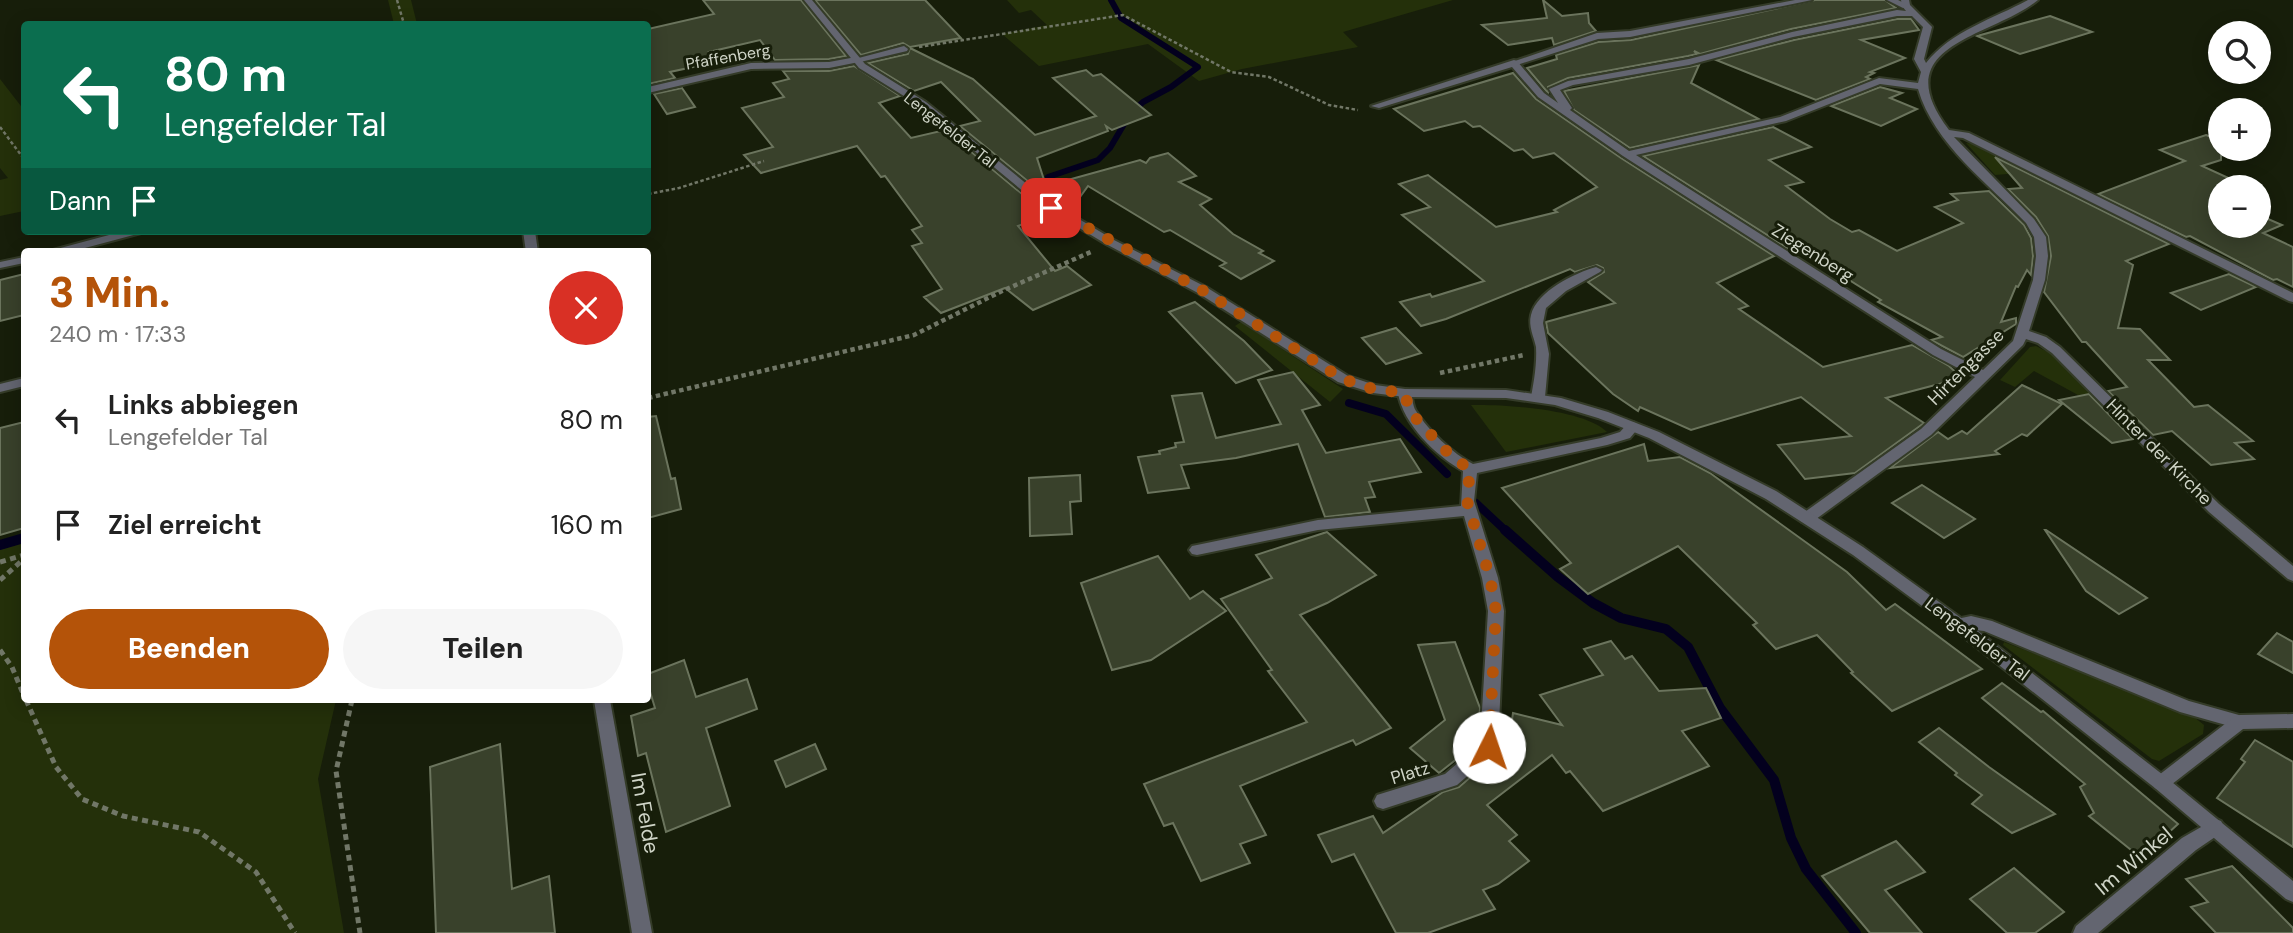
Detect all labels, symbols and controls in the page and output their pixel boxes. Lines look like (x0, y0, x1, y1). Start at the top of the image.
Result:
map controls (2208, 21, 2271, 238)
button: search (2208, 21, 2271, 84)
street label: Pfaffenberg (684, 39, 772, 75)
text: 80 m (164, 42, 287, 106)
icon: left (49, 49, 140, 140)
street label: Lengefelder Tal (900, 87, 1000, 173)
button: + (2208, 98, 2271, 161)
text: Lengefelder Tal (164, 104, 386, 146)
button: − (2208, 175, 2271, 238)
pin (1021, 178, 1081, 238)
icon: arrive (125, 182, 163, 220)
text: Dann (49, 184, 111, 218)
icon: arrive (1032, 189, 1070, 227)
street label: Ziegenberg (1767, 218, 1859, 288)
text: 3 Min. (49, 265, 170, 320)
button: close (549, 271, 623, 345)
text: 240 m · 17:33 (49, 319, 186, 349)
street label: Hirtengasse (1923, 324, 2009, 410)
text: Links abbiegen (108, 388, 298, 422)
street label: Hinter der Kirche (2101, 394, 2217, 510)
icon: left (49, 401, 87, 439)
text: 80 m (559, 403, 623, 437)
text: Lengefelder Tal (108, 422, 268, 452)
icon: arrive (49, 506, 87, 544)
text: Ziel erreicht (108, 508, 261, 542)
text: 160 m (551, 508, 623, 542)
street label: Lengefelder Tal (1920, 592, 2034, 686)
button: Beenden (49, 609, 329, 689)
button: Teilen (343, 609, 623, 689)
position arrow (1452, 710, 1526, 784)
street label: Platz (1388, 756, 1432, 790)
street label: Im Felde (624, 770, 666, 856)
street label: Im Winkel (2089, 820, 2179, 902)

